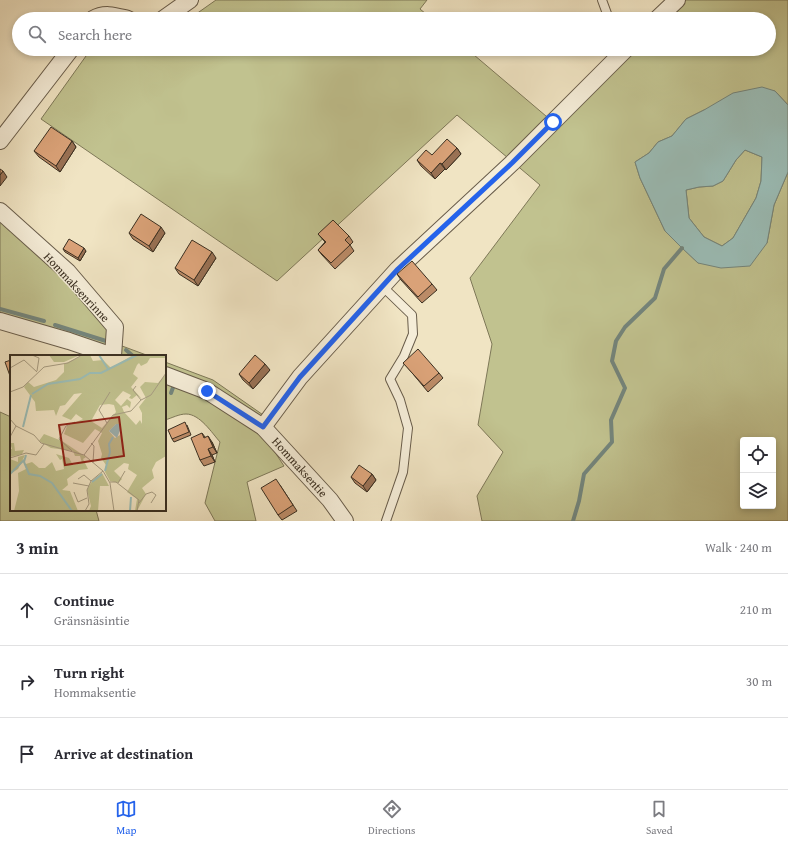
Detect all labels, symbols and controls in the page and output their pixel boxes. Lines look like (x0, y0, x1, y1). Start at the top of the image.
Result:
search box (12, 12, 776, 56)
icon: search (26, 23, 48, 45)
text: Search here (58, 24, 132, 45)
route start (544, 113, 562, 131)
street label: Hommaksenrinne (40, 248, 114, 326)
inset map (10, 355, 166, 511)
route end (198, 382, 216, 400)
street label: Hommaksentie (268, 433, 332, 501)
map controls (740, 437, 776, 509)
button: locate (740, 437, 776, 473)
button: layers (740, 473, 776, 509)
text: 3 min (16, 535, 58, 560)
text: Walk · 240 m (705, 538, 772, 557)
text: Continue (54, 590, 115, 611)
icon: ahead (16, 599, 38, 621)
text: 210 m (740, 600, 772, 619)
text: Gränsnäsintie (54, 611, 130, 630)
text: Turn right (54, 662, 125, 683)
icon: right (16, 671, 38, 693)
text: 30 m (746, 672, 772, 691)
text: Hommaksentie (54, 683, 136, 702)
icon: arrive (16, 743, 38, 765)
text: Arrive at destination (54, 743, 193, 764)
tab: Map (115, 798, 137, 838)
tab: Directions (368, 798, 415, 838)
tab: Saved (646, 798, 673, 838)

